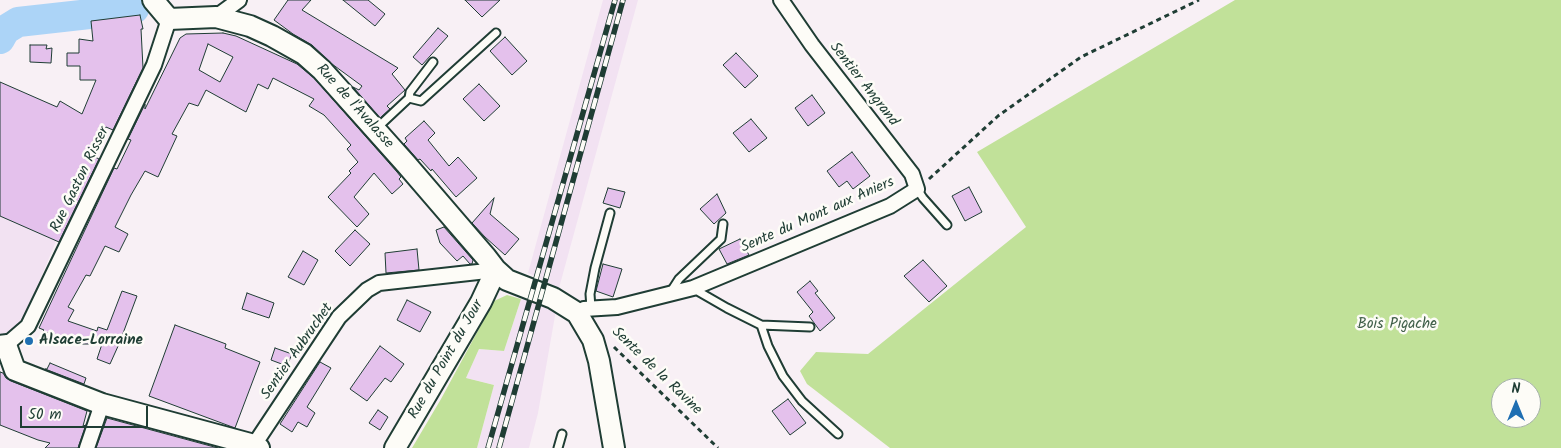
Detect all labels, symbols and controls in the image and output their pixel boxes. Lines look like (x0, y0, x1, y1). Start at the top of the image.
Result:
street label: Sentier Angrand (825, 39, 901, 131)
street label: Rue de l'Avalasse (311, 61, 397, 153)
street label: Rue Gaston Risser (48, 124, 114, 236)
street label: Sente du Mont aux Aniers (739, 174, 897, 258)
street label: Rue du Point du Jour (406, 297, 488, 423)
street label: Sentier Aubruchet (258, 300, 338, 404)
park label: Bois Pigache (1357, 316, 1437, 334)
street label: Sente de la Ravine (607, 324, 705, 420)
place label: Alsace-Lorraine (39, 332, 143, 350)
marker: Alsace-Lorraine (23, 335, 35, 347)
north arrow (1491, 378, 1541, 428)
text: N (1512, 378, 1520, 400)
scale bar (22, 396, 150, 428)
text: 50 m (28, 403, 62, 427)

